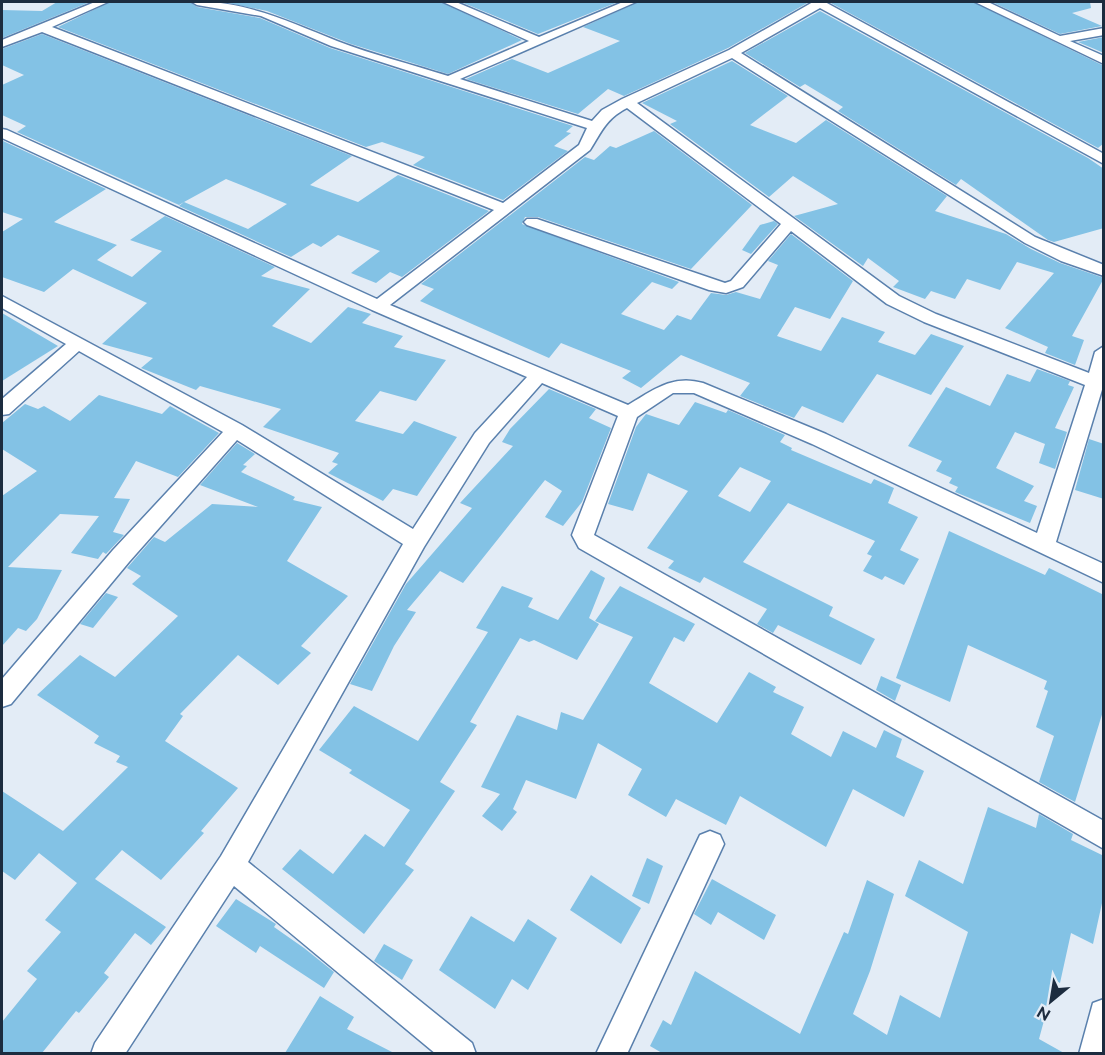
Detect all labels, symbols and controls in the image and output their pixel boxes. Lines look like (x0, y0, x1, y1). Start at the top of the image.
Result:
north arrow (1021, 971, 1081, 1031)
text: N (1034, 1002, 1054, 1025)

